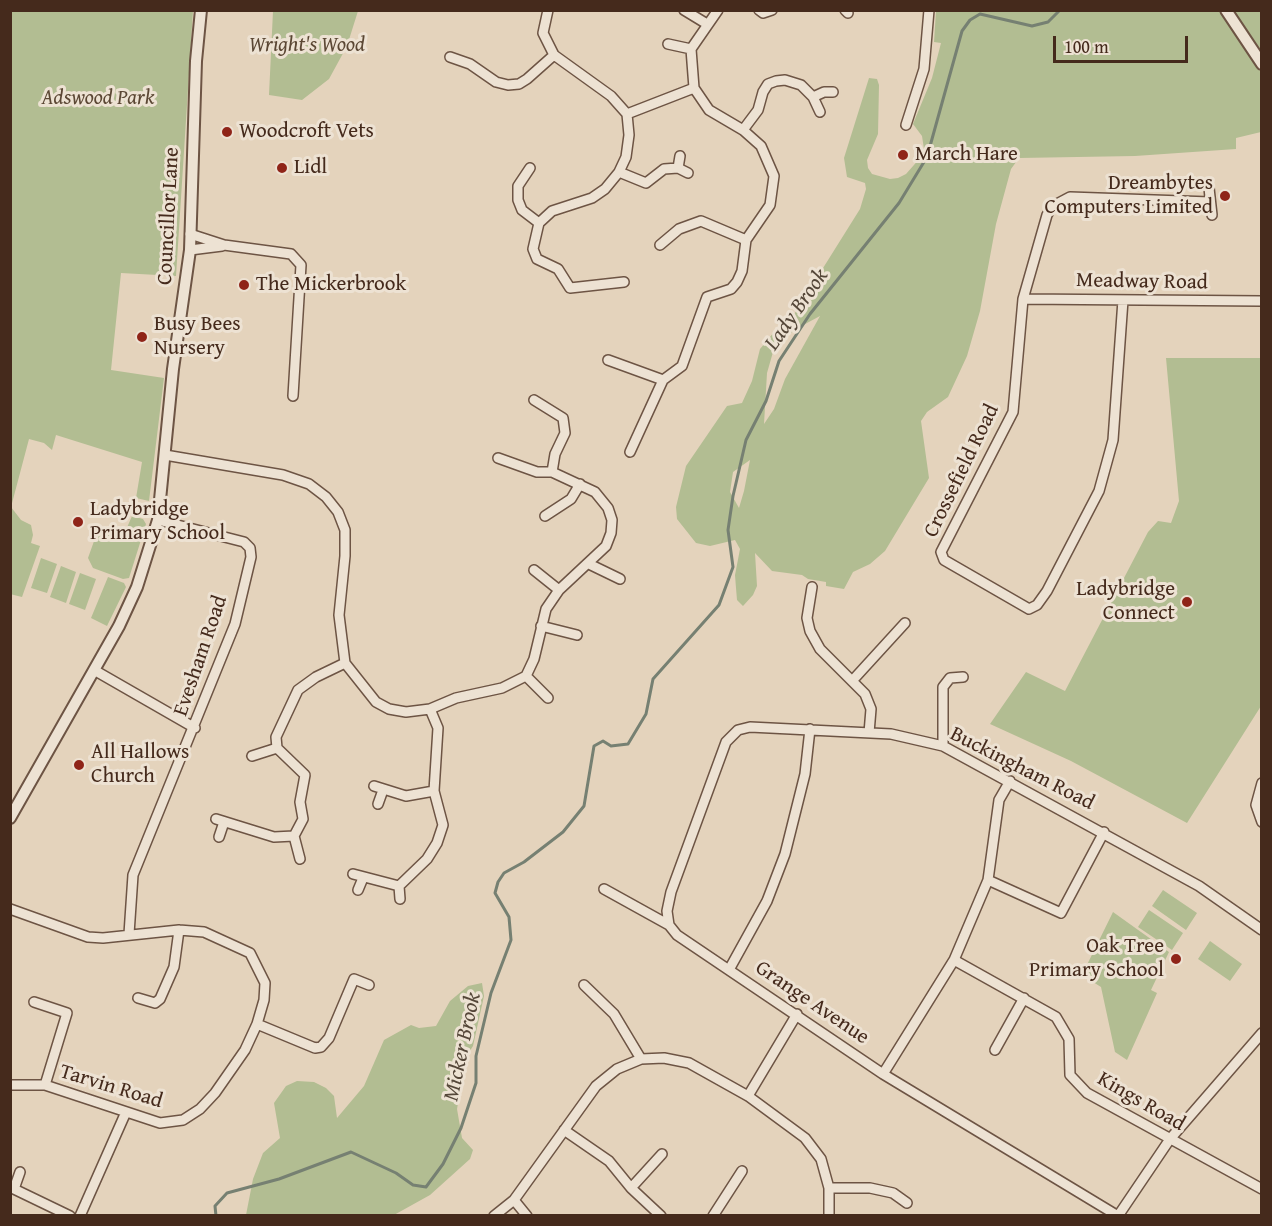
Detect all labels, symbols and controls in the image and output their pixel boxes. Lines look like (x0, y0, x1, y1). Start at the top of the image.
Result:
scale bar (1056, 24, 1191, 62)
park label: Wright's Wood (249, 33, 365, 59)
text: 100 m (1064, 33, 1109, 60)
park label: Adswood Park (42, 86, 154, 112)
place label: Woodcroft Vets (239, 119, 374, 145)
marker: Woodcroft Vets (220, 125, 234, 139)
place label: March Hare (915, 142, 1018, 168)
street label: Councillor Lane (153, 146, 185, 286)
marker: March Hare (896, 148, 910, 162)
place label: Lidl (294, 155, 327, 181)
marker: Lidl (275, 161, 289, 175)
place label: Dreambytes Computers Limited (1044, 171, 1213, 221)
marker: Dreambytes Computers Limited (1218, 189, 1232, 203)
water label: Lady Brook (759, 264, 835, 356)
street label: Meadway Road (1076, 268, 1208, 296)
place label: The Mickerbrook (256, 272, 406, 298)
marker: The Mickerbrook (237, 278, 251, 292)
place label: Busy Bees Nursery (154, 312, 241, 362)
marker: Busy Bees Nursery (135, 330, 149, 344)
street label: Crossefield Road (919, 400, 1005, 542)
place label: Ladybridge Primary School (90, 497, 225, 547)
marker: Ladybridge Primary School (71, 515, 85, 529)
place label: Ladybridge Connect (1076, 577, 1175, 627)
street label: Evesham Road (169, 592, 233, 720)
marker: Ladybridge Connect (1180, 595, 1194, 609)
street label: Buckingham Road (946, 722, 1098, 816)
place label: All Hallows Church (91, 740, 189, 790)
marker: All Hallows Church (72, 758, 86, 772)
place label: Oak Tree Primary School (1029, 934, 1164, 984)
marker: Oak Tree Primary School (1169, 952, 1183, 966)
street label: Grange Avenue (750, 956, 874, 1050)
water label: Micker Brook (439, 990, 487, 1104)
street label: Tarvin Road (57, 1059, 165, 1115)
street label: Kings Road (1092, 1067, 1190, 1137)

